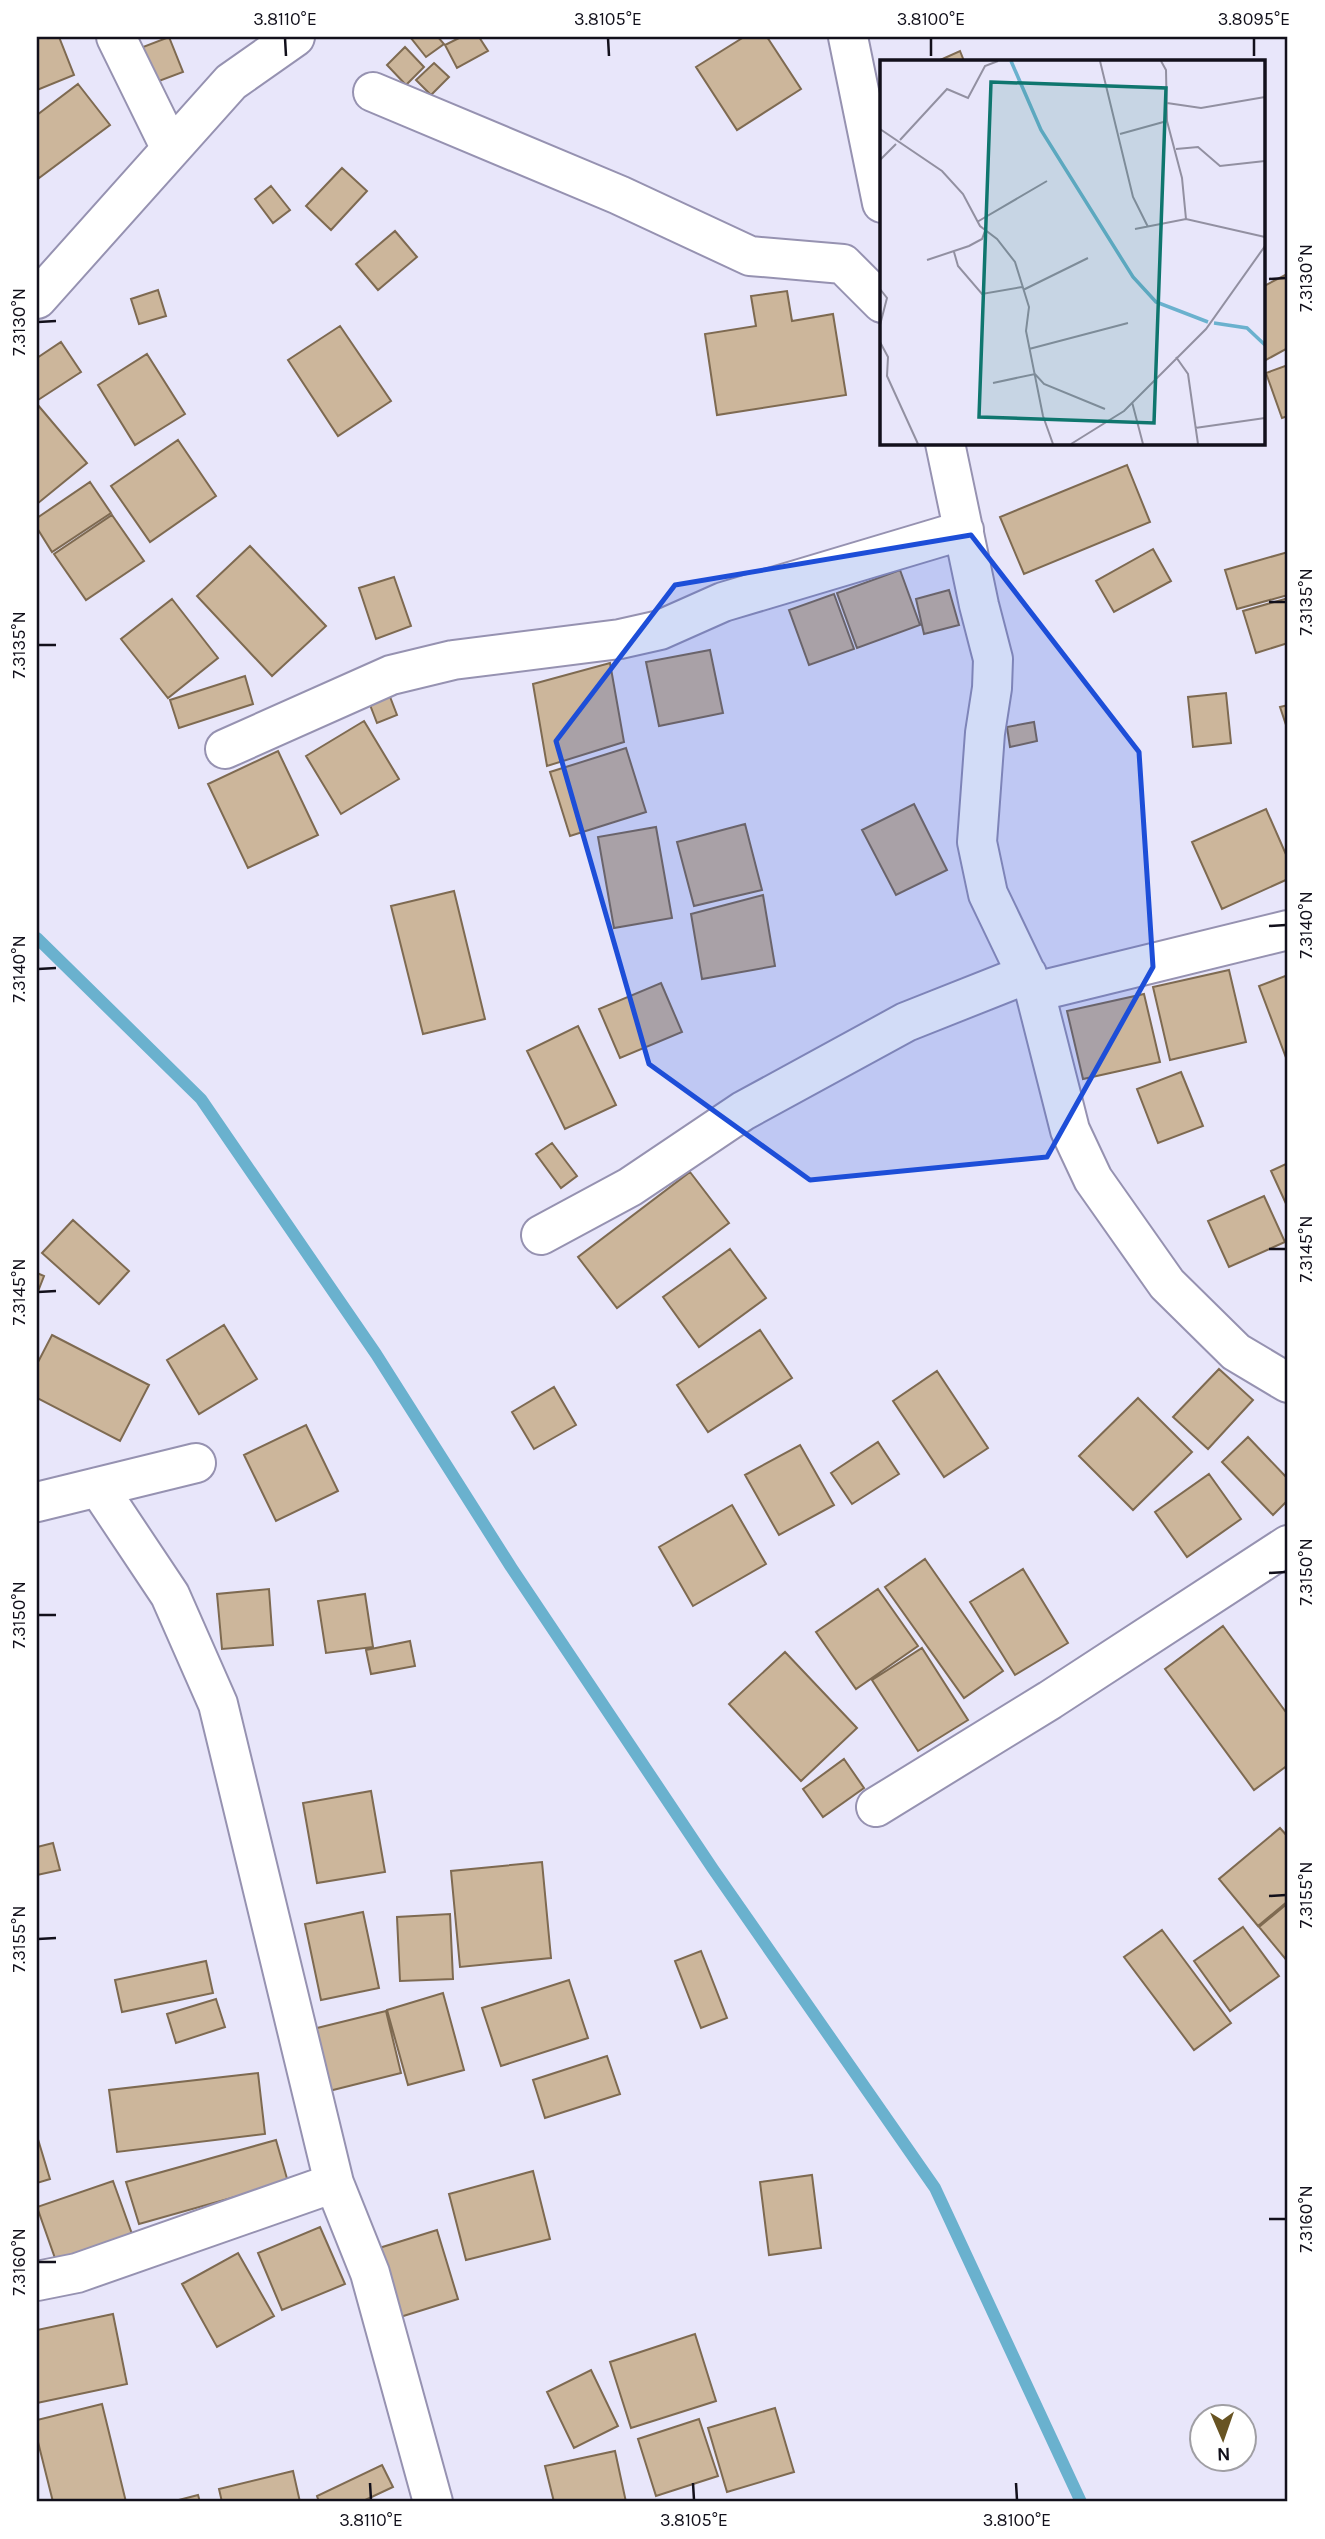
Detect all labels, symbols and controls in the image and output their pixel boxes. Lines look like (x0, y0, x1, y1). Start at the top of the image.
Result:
text: 3.8110°E (253, 8, 317, 30)
text: 3.8105°E (574, 8, 642, 30)
text: 3.8100°E (897, 8, 965, 30)
text: 3.8095°E (1218, 8, 1290, 30)
inset map (880, 60, 1266, 444)
text: 7.3130°N (1295, 244, 1317, 312)
text: 7.3130°N (8, 288, 30, 356)
text: 7.3135°N (1295, 568, 1317, 636)
text: 7.3135°N (8, 611, 30, 679)
text: 7.3140°N (1295, 891, 1317, 959)
text: 7.3140°N (8, 935, 30, 1003)
text: 7.3145°N (1295, 1216, 1317, 1282)
text: 7.3145°N (8, 1259, 30, 1325)
text: 7.3150°N (1295, 1538, 1317, 1606)
text: 7.3150°N (8, 1581, 30, 1649)
text: 7.3155°N (1295, 1861, 1317, 1929)
text: 7.3155°N (8, 1905, 30, 1973)
text: 7.3160°N (1295, 2185, 1317, 2253)
text: 7.3160°N (8, 2228, 30, 2296)
north arrow (1188, 2402, 1258, 2472)
text: N (1216, 2443, 1231, 2465)
text: 3.8110°E (339, 2509, 403, 2531)
text: 3.8105°E (660, 2509, 728, 2531)
text: 3.8100°E (983, 2509, 1051, 2531)

